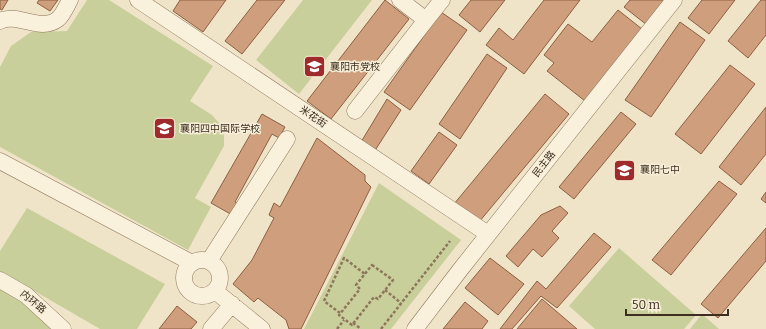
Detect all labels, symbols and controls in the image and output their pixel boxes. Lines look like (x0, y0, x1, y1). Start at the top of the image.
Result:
school or university icon: 襄阳市党校 (301, 54, 327, 80)
place label: 襄阳市党校 (330, 61, 380, 73)
street label: 米花街 (297, 104, 329, 130)
school or university icon: 襄阳四中国际学校 (152, 116, 178, 142)
place label: 襄阳四中国际学校 (180, 123, 260, 135)
street label: 民主路 (530, 148, 558, 180)
school or university icon: 襄阳七中 (612, 157, 638, 183)
place label: 襄阳七中 (640, 164, 680, 176)
street label: 内环路 (18, 288, 48, 316)
scale bar (626, 291, 728, 317)
text: 50 m (632, 298, 661, 312)

